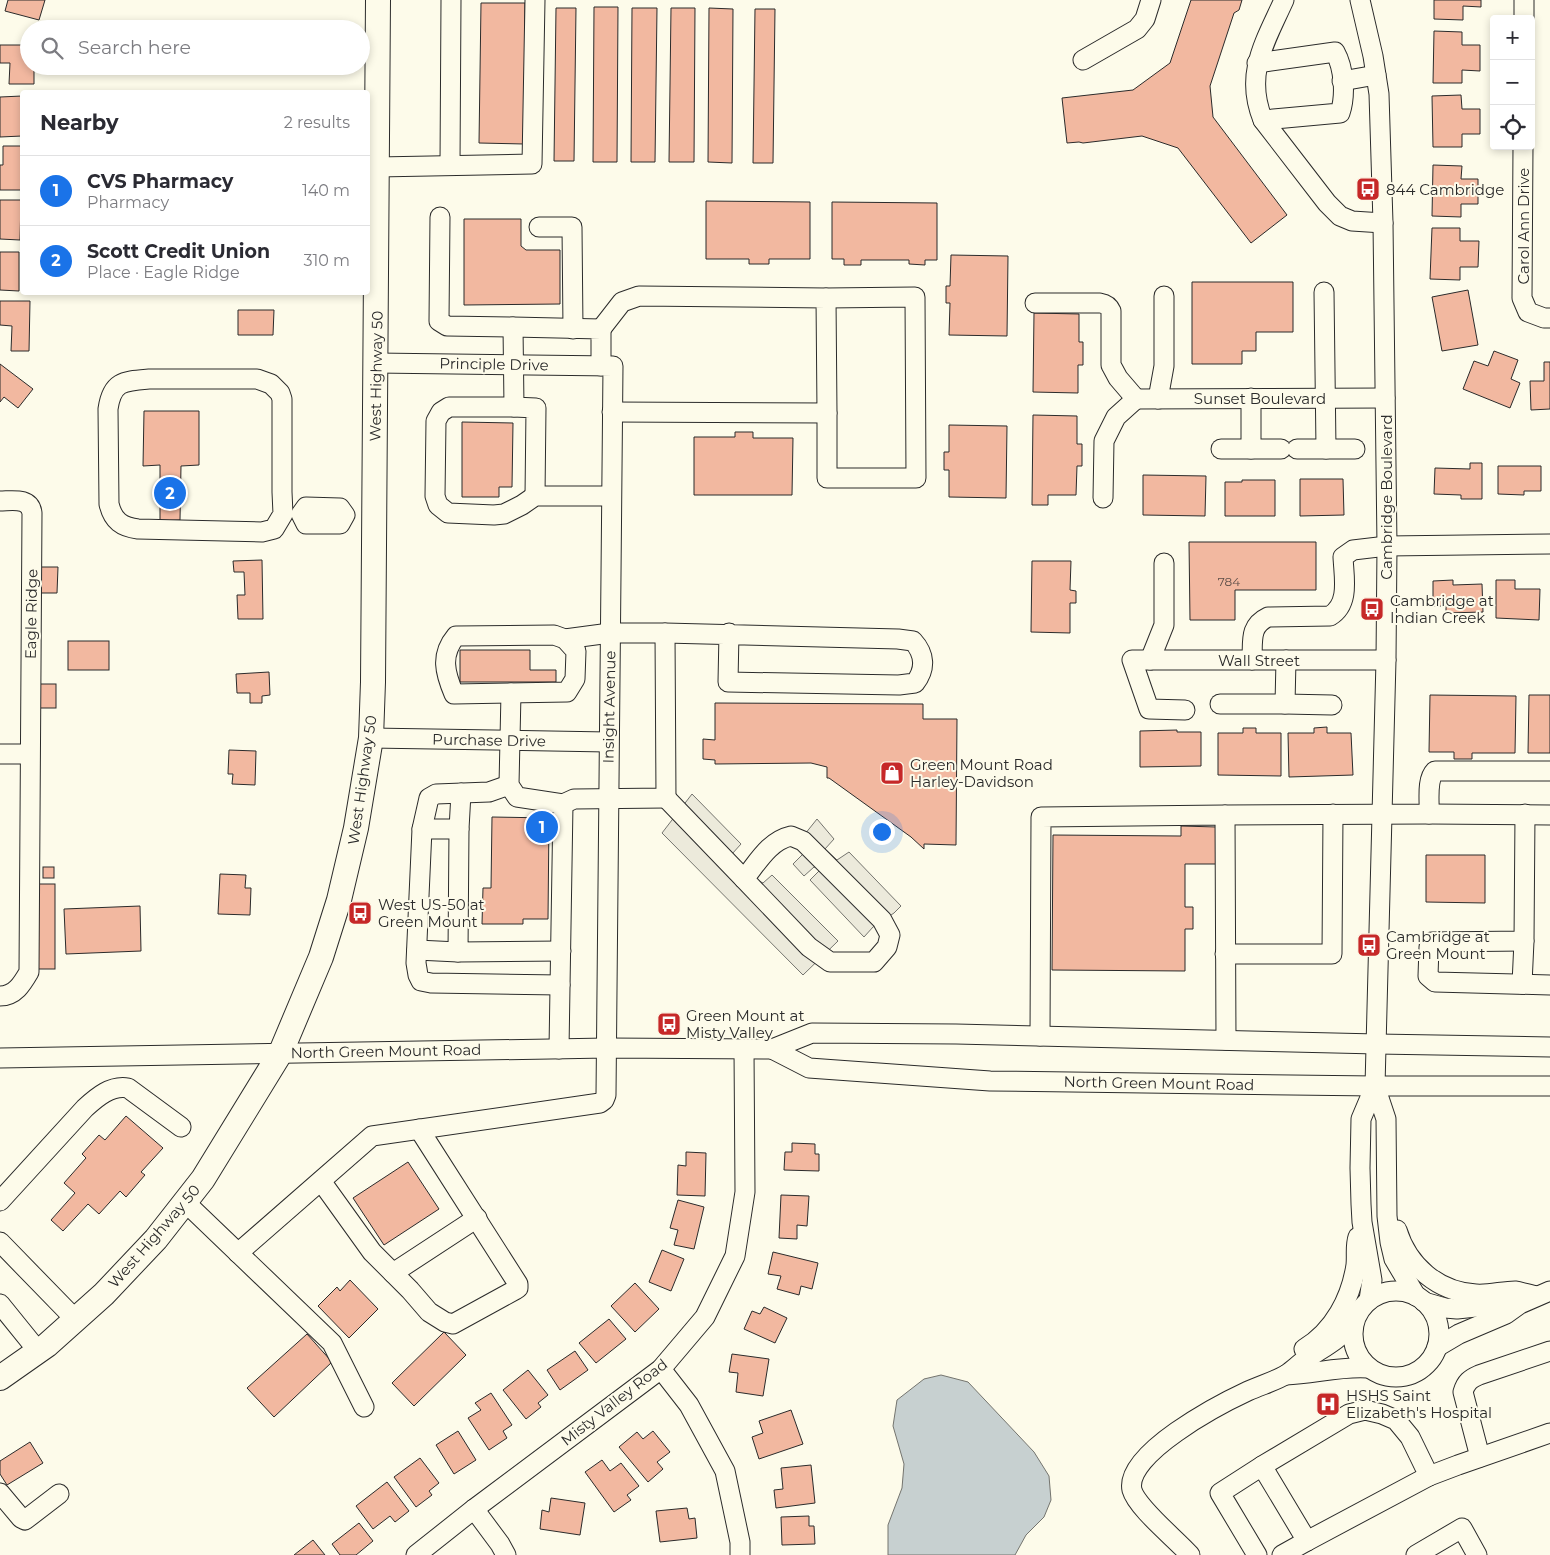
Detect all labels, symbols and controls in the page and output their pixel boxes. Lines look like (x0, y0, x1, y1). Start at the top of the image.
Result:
map controls (1490, 15, 1535, 150)
button: + (1490, 15, 1535, 60)
search box (20, 20, 370, 75)
icon: search (38, 34, 66, 62)
text: Search here (78, 36, 191, 59)
button: − (1490, 60, 1535, 105)
button: locate (1490, 105, 1535, 150)
text: Nearby (40, 110, 119, 135)
text: 2 results (284, 113, 350, 132)
street label: Carol Ann Drive (1514, 168, 1533, 284)
text: CVS Pharmacy (87, 170, 233, 193)
bus stop icon: 844 Cambridge (1355, 176, 1381, 202)
place label: 844 Cambridge (1386, 180, 1504, 199)
text: 1 (53, 181, 59, 200)
text: 140 m (302, 181, 350, 200)
text: Pharmacy (87, 193, 169, 212)
text: Scott Credit Union (87, 240, 270, 263)
text: 2 (51, 251, 61, 270)
text: 310 m (303, 251, 350, 270)
text: Place · Eagle Ridge (87, 263, 240, 282)
street label: West Highway 50 (365, 310, 387, 441)
street label: Principle Drive (439, 354, 549, 374)
street label: Sunset Boulevard (1194, 389, 1326, 408)
street label: Cambridge Boulevard (1377, 414, 1396, 580)
pin: 2 (154, 474, 186, 512)
street label: Eagle Ridge (21, 569, 41, 659)
house number: 784 (1218, 574, 1240, 589)
place label: Cambridge at Indian Creek (1390, 591, 1494, 627)
bus stop icon: Cambridge at Indian Creek (1359, 596, 1385, 622)
street label: Insight Avenue (599, 650, 619, 764)
street label: Wall Street (1218, 651, 1300, 670)
street label: West Highway 50 (343, 714, 381, 846)
street label: Purchase Drive (432, 730, 546, 750)
place label: Green Mount Road Harley-Davidson (910, 755, 1053, 791)
shop icon: Green Mount Road Harley-Davidson (879, 760, 905, 786)
pin: 1 (526, 808, 558, 846)
your location (869, 819, 895, 845)
place label: West US-50 at Green Mount (378, 895, 485, 931)
bus stop icon: West US-50 at Green Mount (347, 900, 373, 926)
place label: Cambridge at Green Mount (1386, 927, 1490, 963)
bus stop icon: Cambridge at Green Mount (1356, 932, 1382, 958)
place label: Green Mount at Misty Valley (686, 1006, 805, 1042)
bus stop icon: Green Mount at Misty Valley (656, 1011, 682, 1037)
street label: North Green Mount Road (290, 1040, 482, 1062)
street label: North Green Mount Road (1063, 1072, 1255, 1094)
street label: West Highway 50 (104, 1180, 204, 1292)
street label: Misty Valley Road (557, 1354, 671, 1450)
place label: HSHS Saint Elizabeth's Hospital (1346, 1386, 1492, 1422)
hospital icon: HSHS Saint Elizabeth's Hospital (1315, 1391, 1341, 1417)

